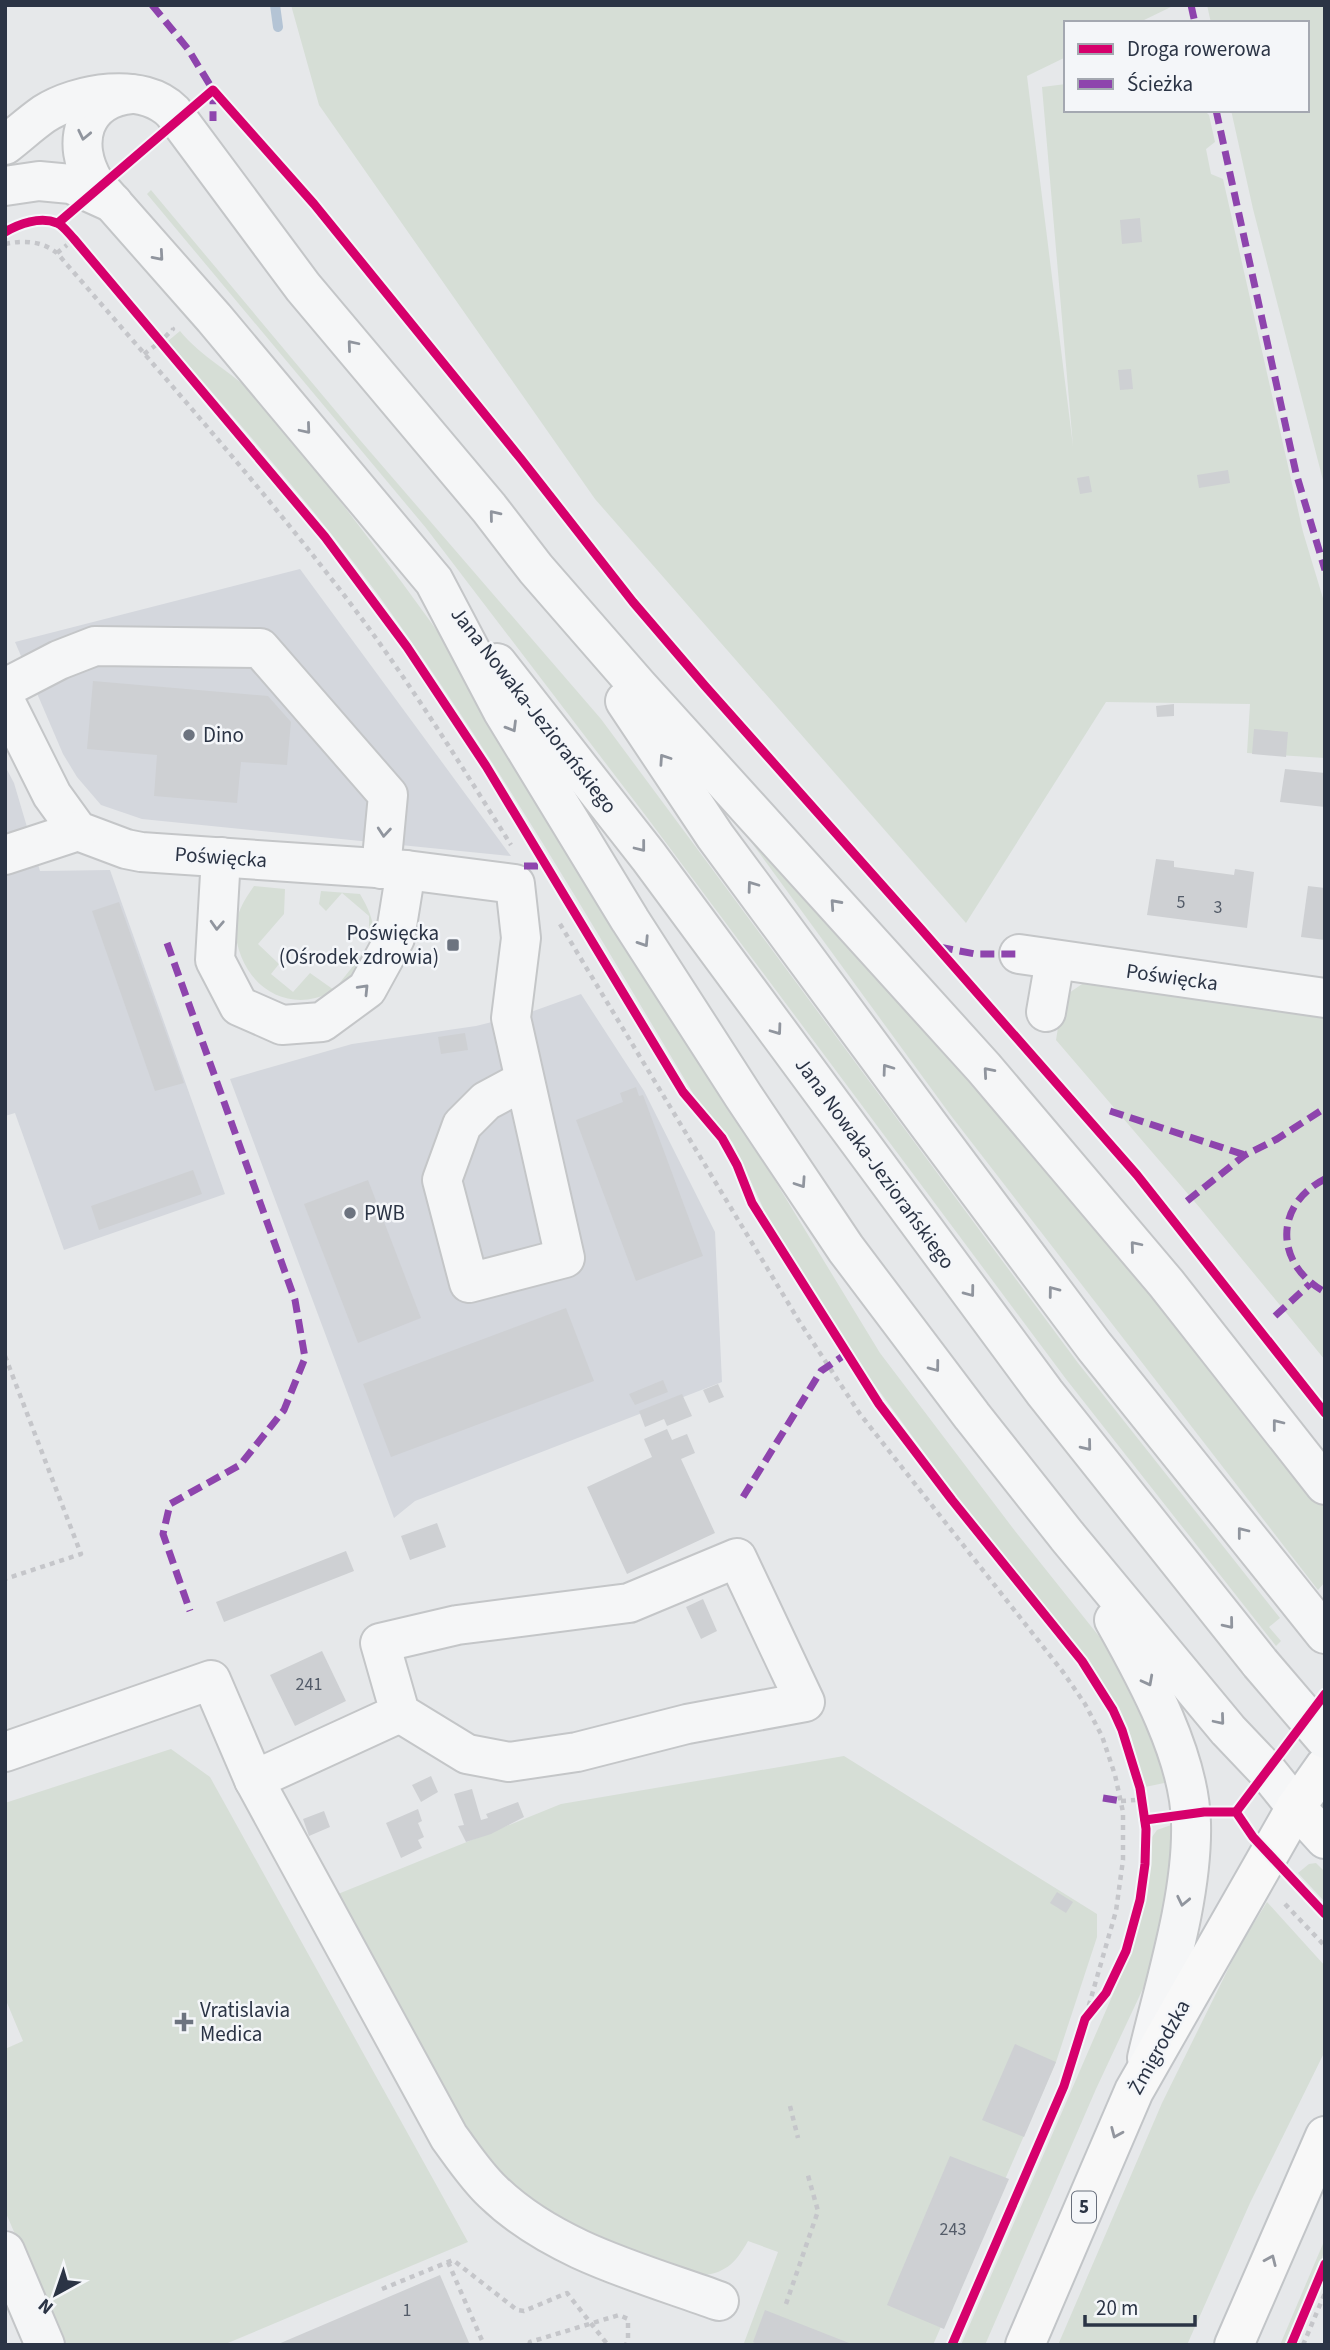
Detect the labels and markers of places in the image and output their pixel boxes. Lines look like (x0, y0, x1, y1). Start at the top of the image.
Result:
place label: Dino (203, 720, 244, 750)
marker: Dino (181, 727, 197, 743)
place label: Poświęcka (Ośrodek zdrowia) (279, 918, 439, 972)
marker: Poświęcka (Ośrodek zdrowia) (445, 937, 461, 953)
place label: PWB (364, 1198, 405, 1228)
marker: PWB (342, 1205, 358, 1221)
place label: Vratislavia Medica (200, 1995, 290, 2049)
marker: Vratislavia Medica (174, 2012, 194, 2032)

